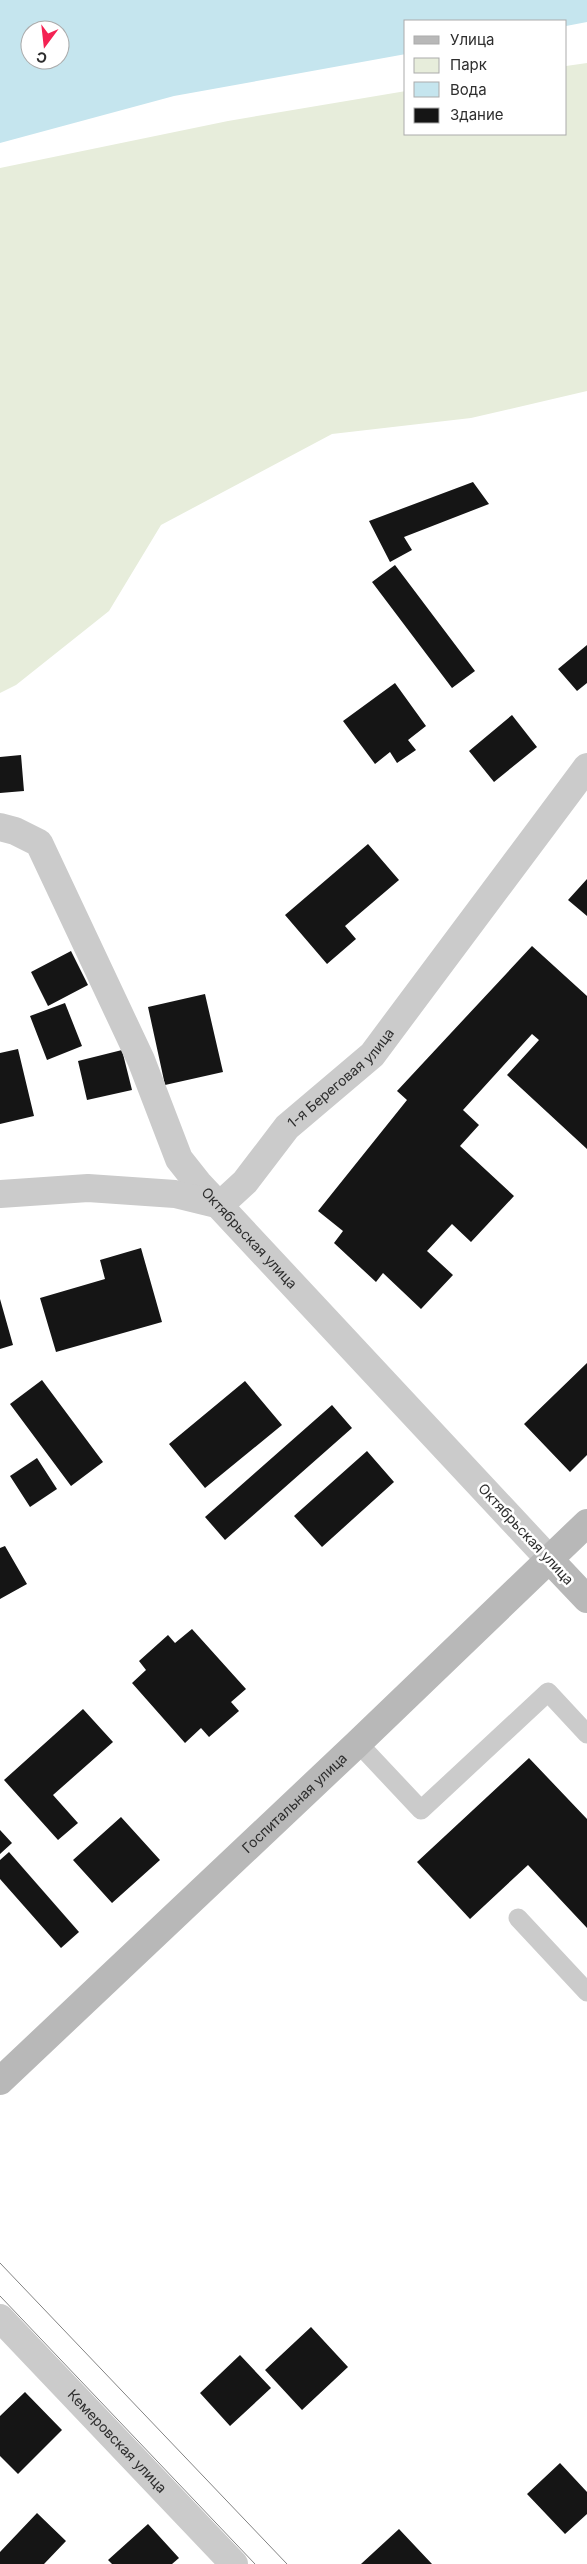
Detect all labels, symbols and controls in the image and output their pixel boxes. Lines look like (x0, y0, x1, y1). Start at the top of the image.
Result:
north arrow (20, 20, 70, 70)
legend (404, 20, 567, 135)
text: Улица (450, 30, 494, 49)
text: С (34, 48, 49, 68)
text: Парк (450, 55, 487, 74)
text: Вода (450, 80, 487, 99)
text: Здание (450, 105, 504, 124)
street label: 1-я Береговая улица (284, 1024, 397, 1131)
street label: Октябрьская улица (198, 1183, 301, 1292)
street label: Октябрьская улица (475, 1480, 578, 1588)
street label: Госпитальная улица (238, 1749, 350, 1856)
street label: Кемеровская улица (65, 2386, 171, 2496)

